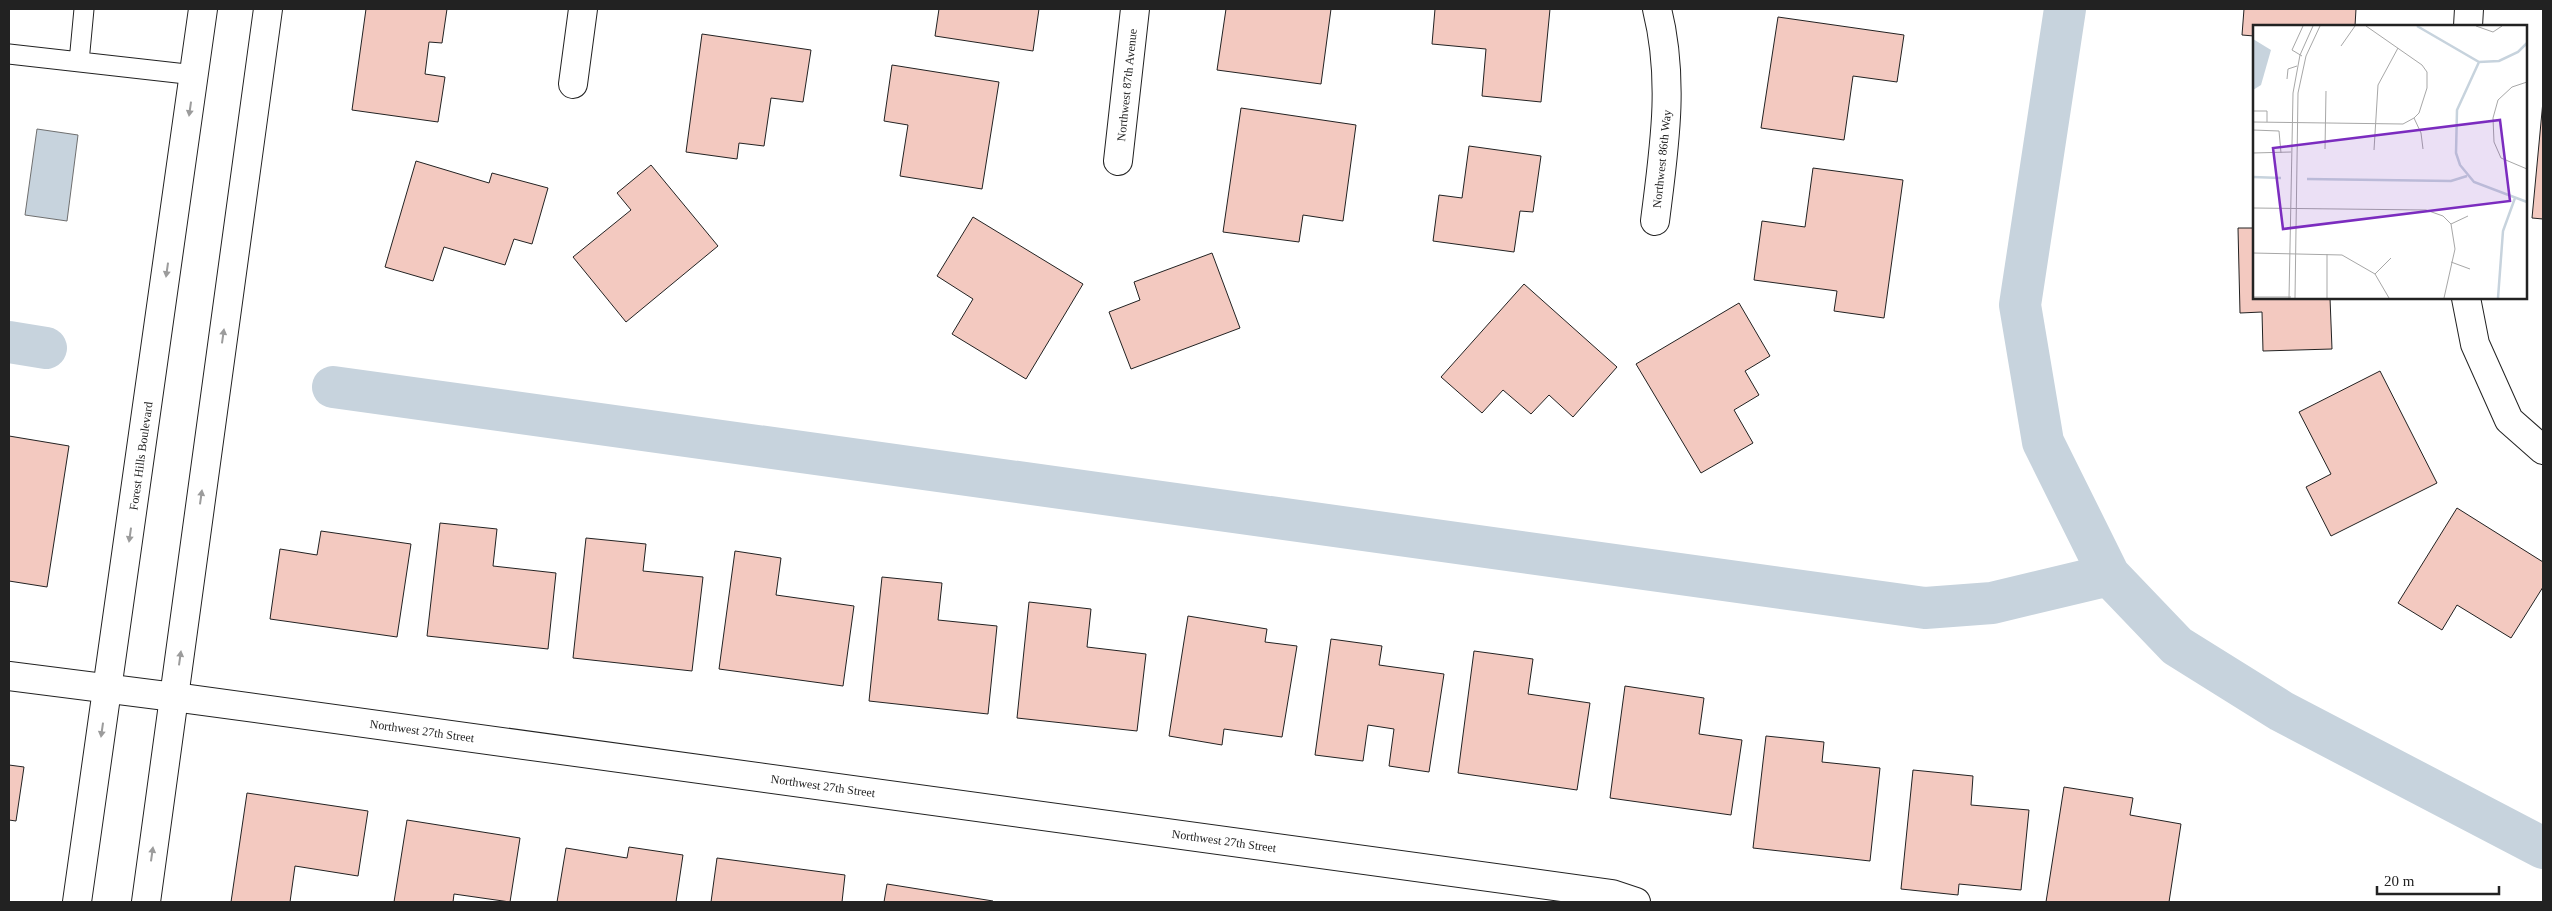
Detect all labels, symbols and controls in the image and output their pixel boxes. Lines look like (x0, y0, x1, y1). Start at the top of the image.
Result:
inset map (2253, 25, 2527, 299)
street label: Northwest 87th Avenue (1114, 28, 1140, 142)
one-way arrow (186, 101, 194, 117)
street label: Northwest 86th Way (1650, 109, 1674, 209)
one-way arrow (163, 262, 171, 278)
one-way arrow (220, 328, 228, 344)
street label: Forest Hills Boulevard (126, 401, 156, 511)
one-way arrow (198, 489, 206, 505)
one-way arrow (125, 527, 133, 543)
one-way arrow (176, 650, 184, 666)
street label: Northwest 27th Street (369, 717, 476, 745)
one-way arrow (97, 723, 105, 739)
street label: Northwest 27th Street (770, 772, 877, 800)
street label: Northwest 27th Street (1171, 827, 1278, 855)
one-way arrow (149, 846, 157, 862)
scale bar (2377, 864, 2500, 896)
text: 20 m (2384, 873, 2415, 889)

